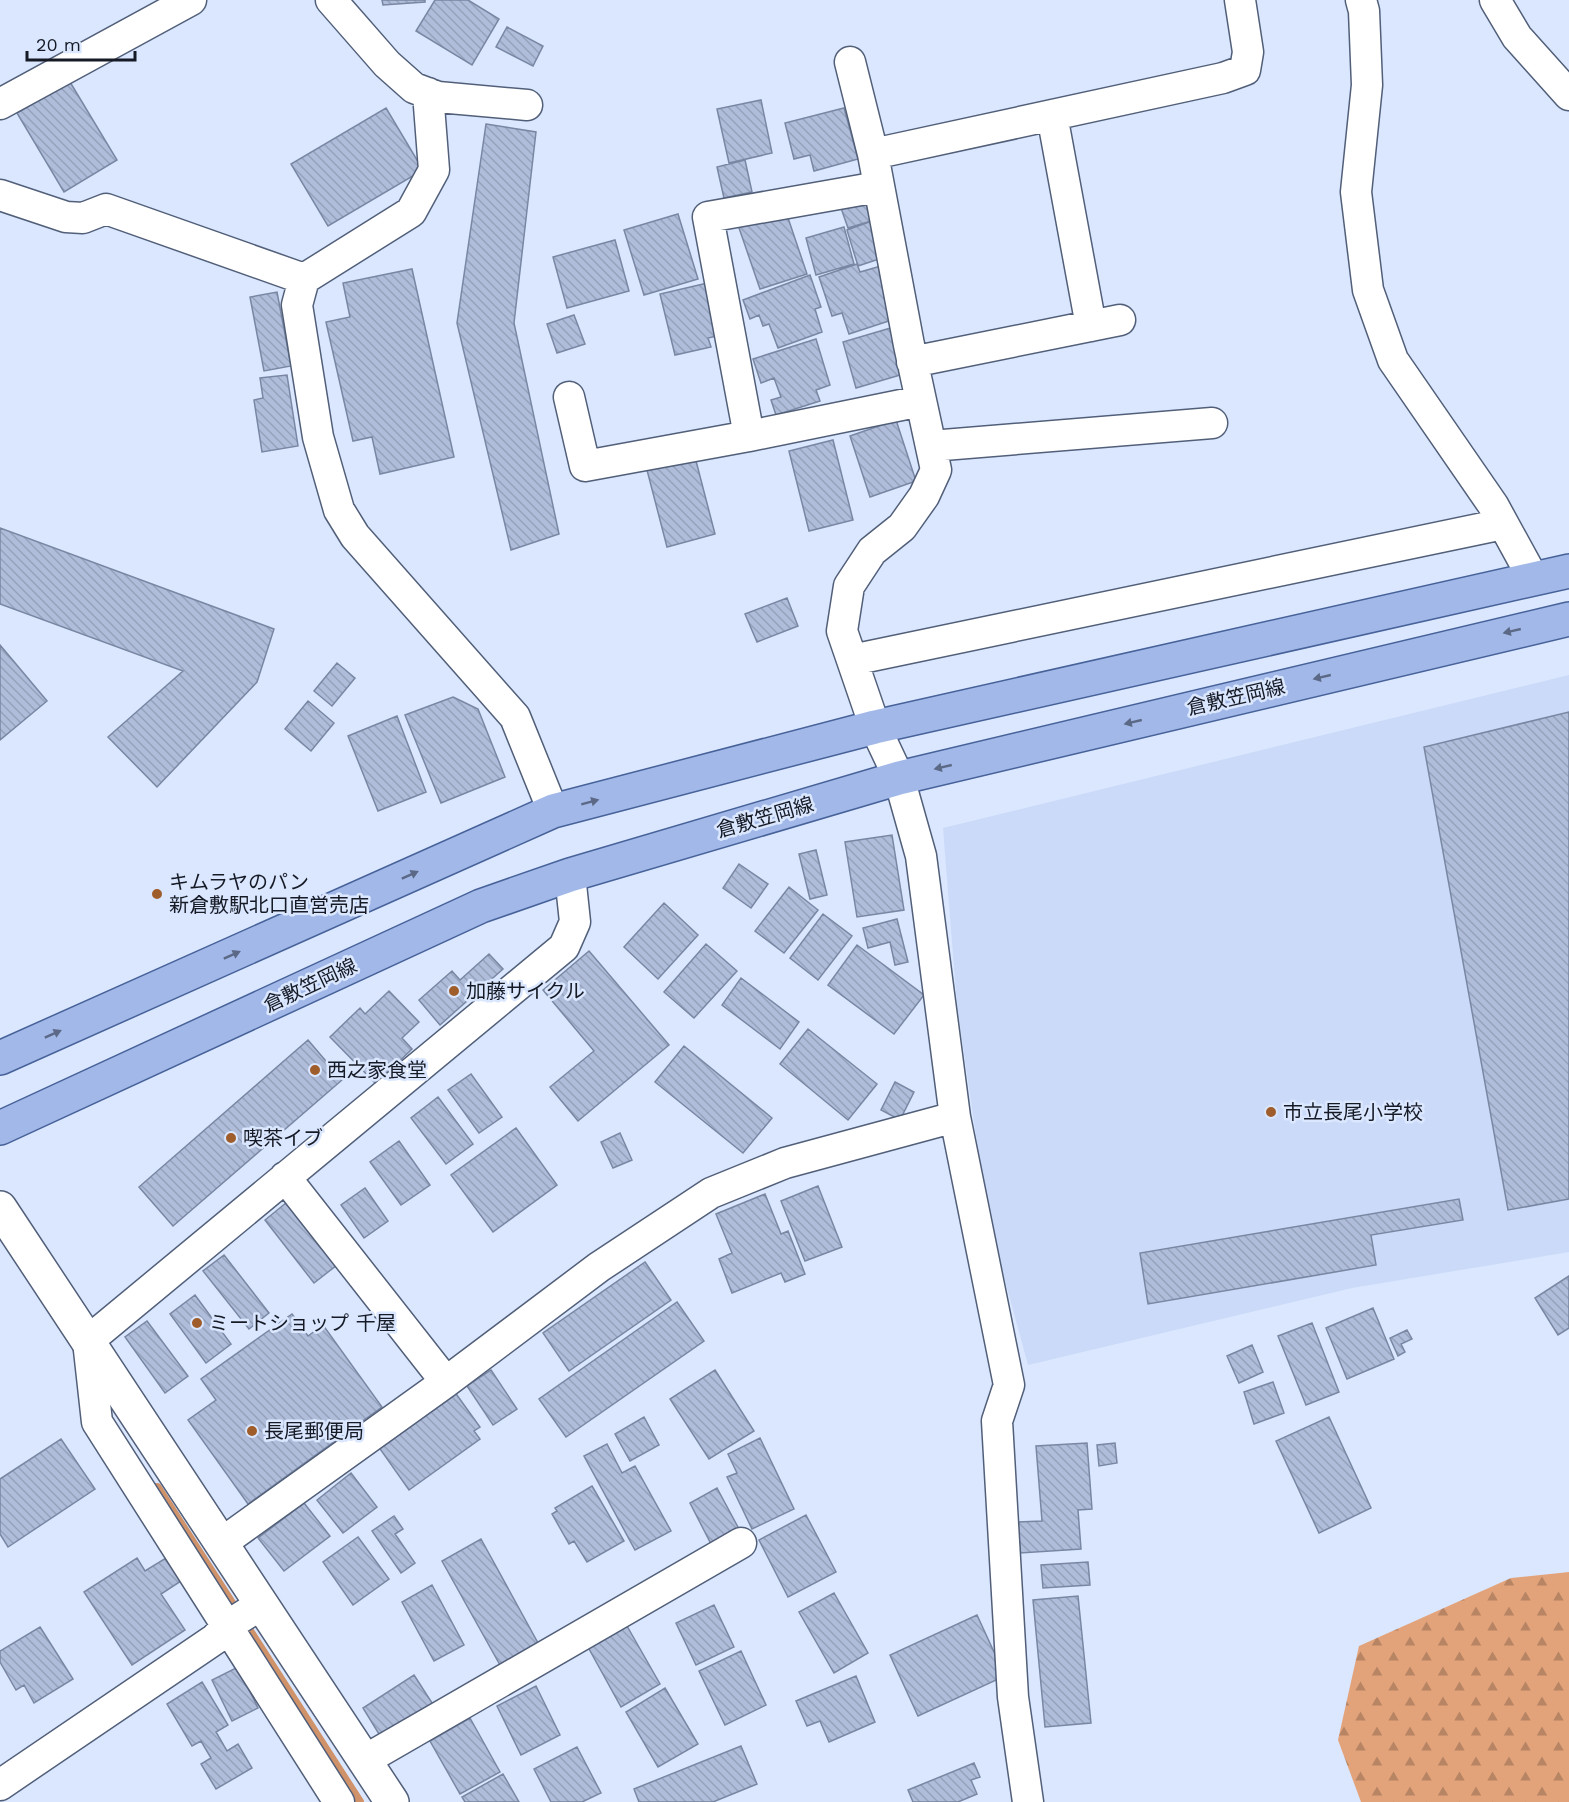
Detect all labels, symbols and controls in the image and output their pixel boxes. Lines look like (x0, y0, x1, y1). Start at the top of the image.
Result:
scale bar (27, 24, 135, 62)
text: 20 m (36, 34, 81, 55)
one-way arrow (1503, 627, 1521, 637)
one-way arrow (1313, 672, 1331, 682)
street label: 倉敷笠岡線 (1185, 674, 1287, 720)
one-way arrow (1123, 718, 1142, 728)
one-way arrow (934, 763, 952, 773)
street label: 倉敷笠岡線 (714, 792, 816, 842)
one-way arrow (581, 796, 599, 806)
place label: キムラヤのパン 新倉敷駅北口直営売店 (169, 870, 369, 917)
one-way arrow (401, 871, 418, 880)
marker: キムラヤのパン 新倉敷駅北口直営売店 (150, 887, 164, 901)
one-way arrow (223, 950, 240, 959)
street label: 倉敷笠岡線 (260, 953, 360, 1017)
place label: 加藤サイクル (466, 979, 585, 1003)
marker: 加藤サイクル (447, 984, 461, 998)
one-way arrow (45, 1029, 63, 1039)
place label: 西之家食堂 (327, 1058, 427, 1082)
marker: 西之家食堂 (308, 1063, 322, 1077)
place label: 市立長尾小学校 (1283, 1100, 1423, 1124)
marker: 市立長尾小学校 (1264, 1105, 1278, 1119)
place label: 喫茶イブ (243, 1126, 323, 1150)
marker: 喫茶イブ (224, 1131, 238, 1145)
place label: ミートショップ 千屋 (209, 1311, 396, 1335)
marker: ミートショップ 千屋 (190, 1316, 204, 1330)
place label: 長尾郵便局 (264, 1419, 364, 1443)
marker: 長尾郵便局 (245, 1424, 259, 1438)

